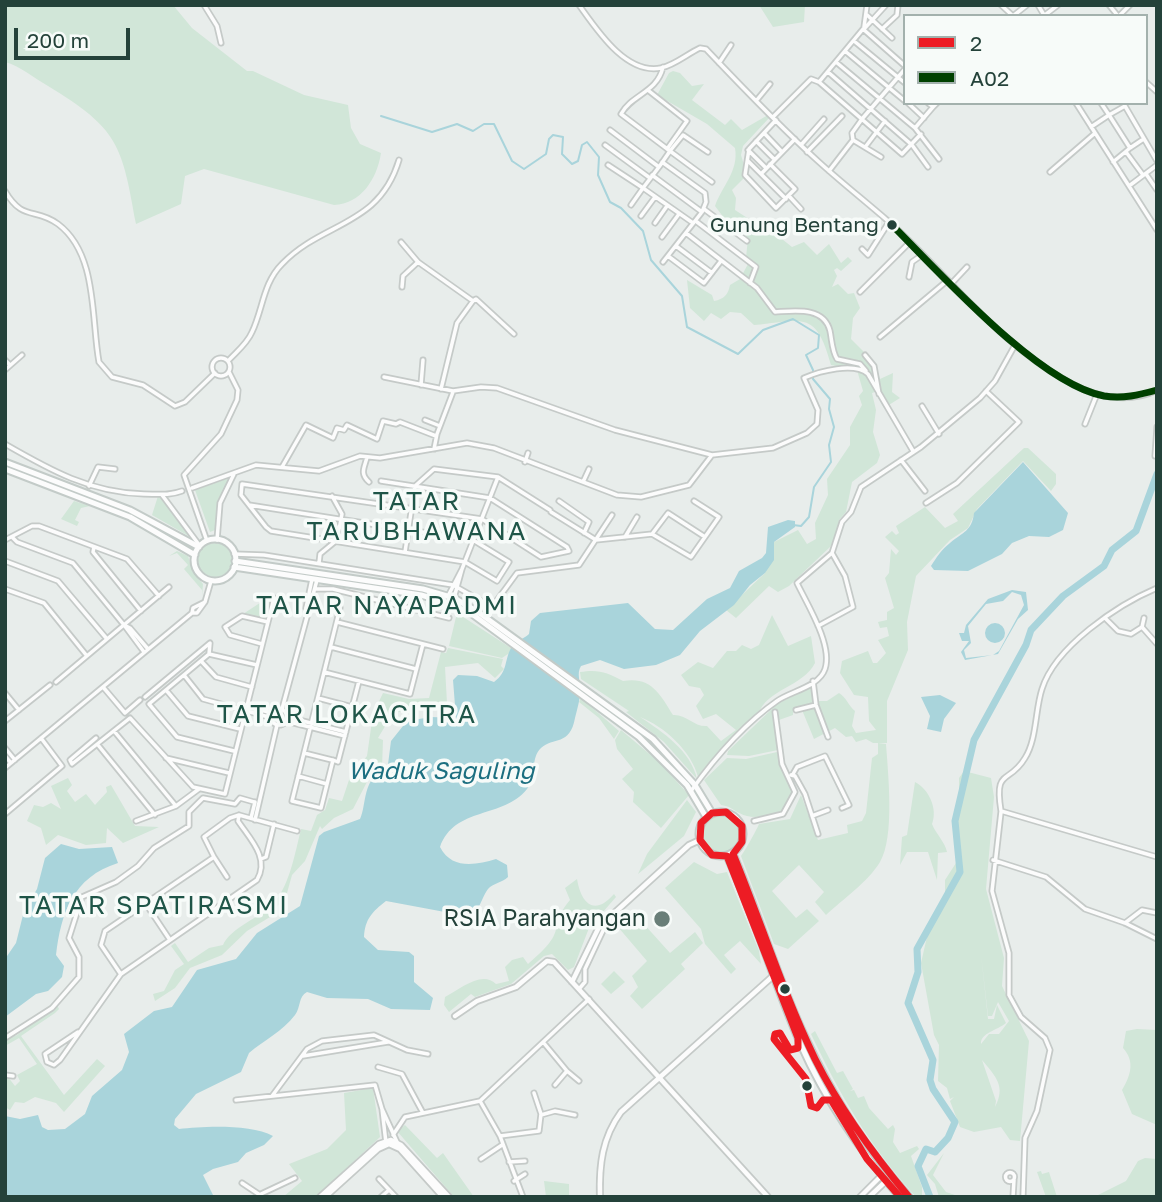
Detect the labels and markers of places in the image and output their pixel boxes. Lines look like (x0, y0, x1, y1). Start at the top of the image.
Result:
place label: Gunung Bentang (710, 212, 879, 238)
marker: Gunung Bentang (885, 218, 899, 232)
place label: RSIA Parahyangan (443, 905, 646, 933)
marker: RSIA Parahyangan (652, 909, 672, 929)
unlabelled marker (778, 982, 792, 996)
unlabelled marker (800, 1079, 814, 1093)

